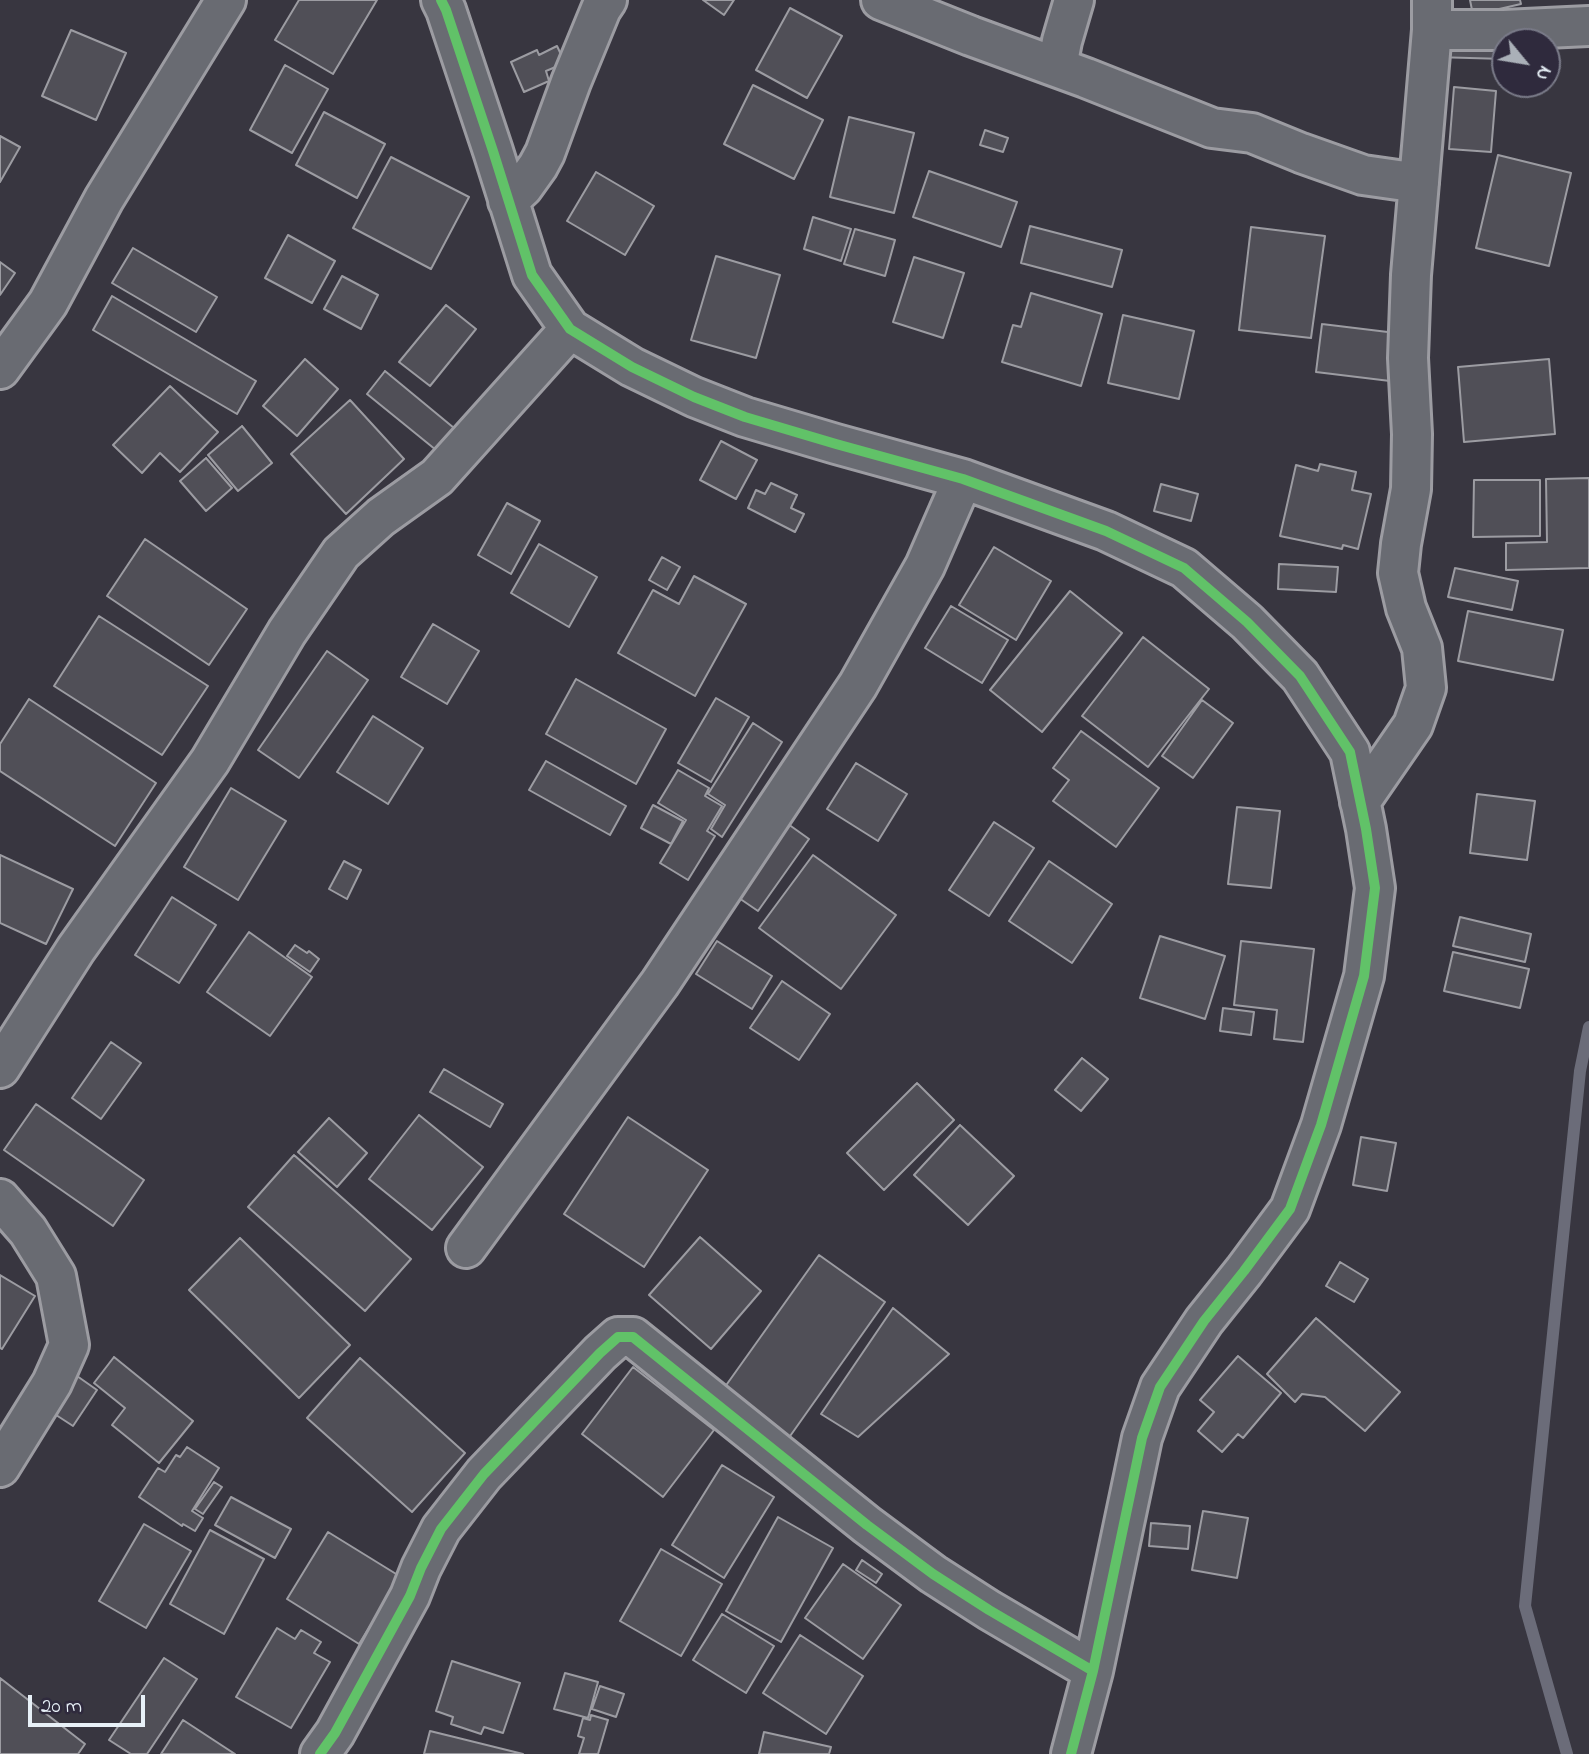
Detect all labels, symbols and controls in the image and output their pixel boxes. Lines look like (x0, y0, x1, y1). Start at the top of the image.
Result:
north arrow (1491, 28, 1561, 98)
text: N (1528, 60, 1558, 85)
scale bar (32, 1680, 149, 1724)
text: 20 m (41, 1692, 82, 1722)

